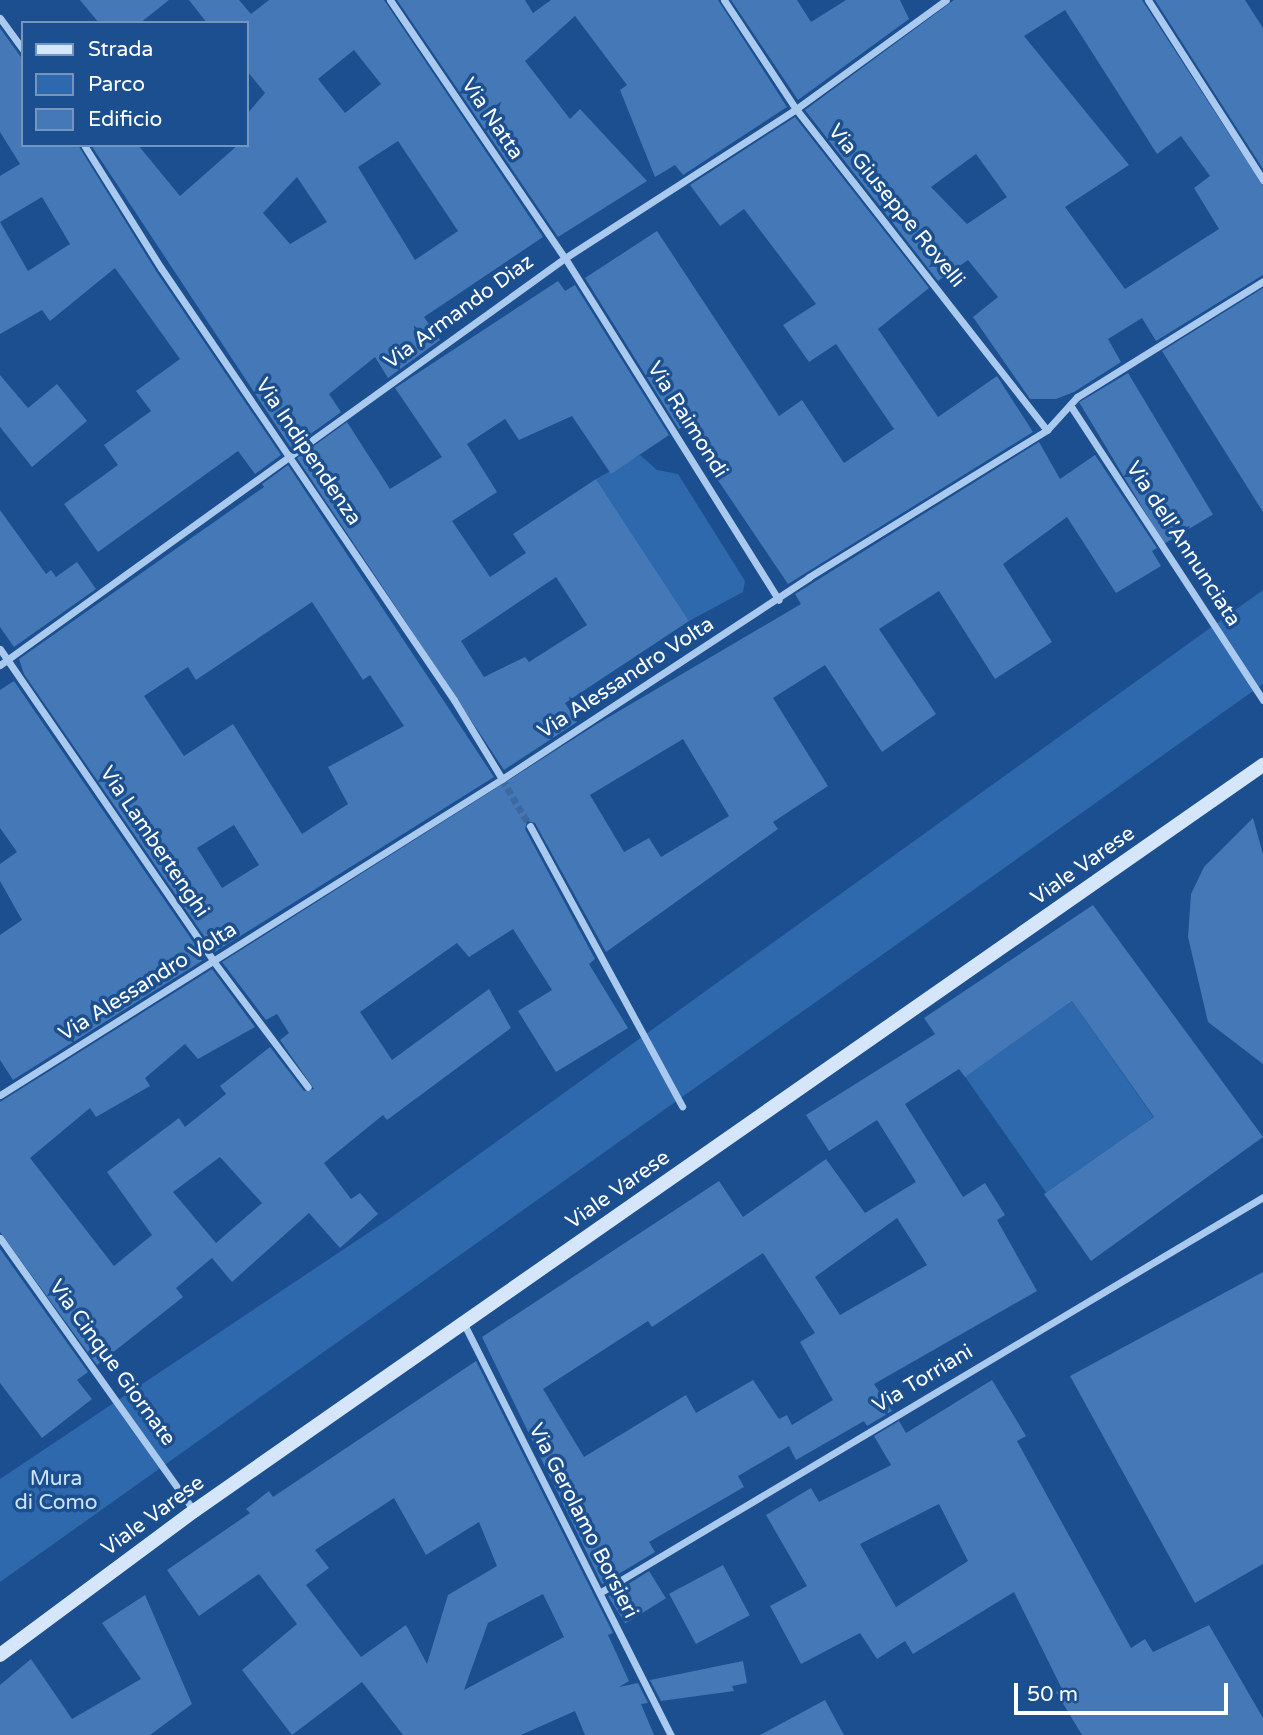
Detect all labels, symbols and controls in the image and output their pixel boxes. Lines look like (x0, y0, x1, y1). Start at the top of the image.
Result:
legend (21, 21, 248, 147)
text: Strada (88, 37, 153, 62)
text: Parco (88, 72, 145, 97)
street label: Via Natta (456, 73, 528, 165)
text: Edificio (88, 107, 162, 132)
street label: Via Giuseppe Rovelli (822, 119, 970, 293)
street label: Via Armando Diaz (379, 249, 539, 375)
street label: Via Raimondi (641, 357, 733, 483)
street label: Via Indipendenza (249, 374, 367, 530)
street label: Via dell'Annunciata (1120, 457, 1246, 631)
street label: Via Alessandro Volta (533, 612, 719, 744)
street label: Via Lambertenghi (94, 762, 214, 922)
street label: Viale Varese (1026, 821, 1140, 911)
street label: Via Alessandro Volta (55, 917, 241, 1047)
street label: Viale Varese (561, 1145, 675, 1235)
street label: Via Cinque Giornate (43, 1275, 181, 1451)
street label: Via Torriani (868, 1339, 978, 1419)
street label: Via Gerolamo Borsieri (523, 1419, 643, 1623)
park label: Mura di Como (14, 1466, 98, 1516)
street label: Viale Varese (97, 1470, 209, 1562)
scale bar (1018, 1668, 1232, 1712)
text: 50 m (1027, 1682, 1078, 1707)

